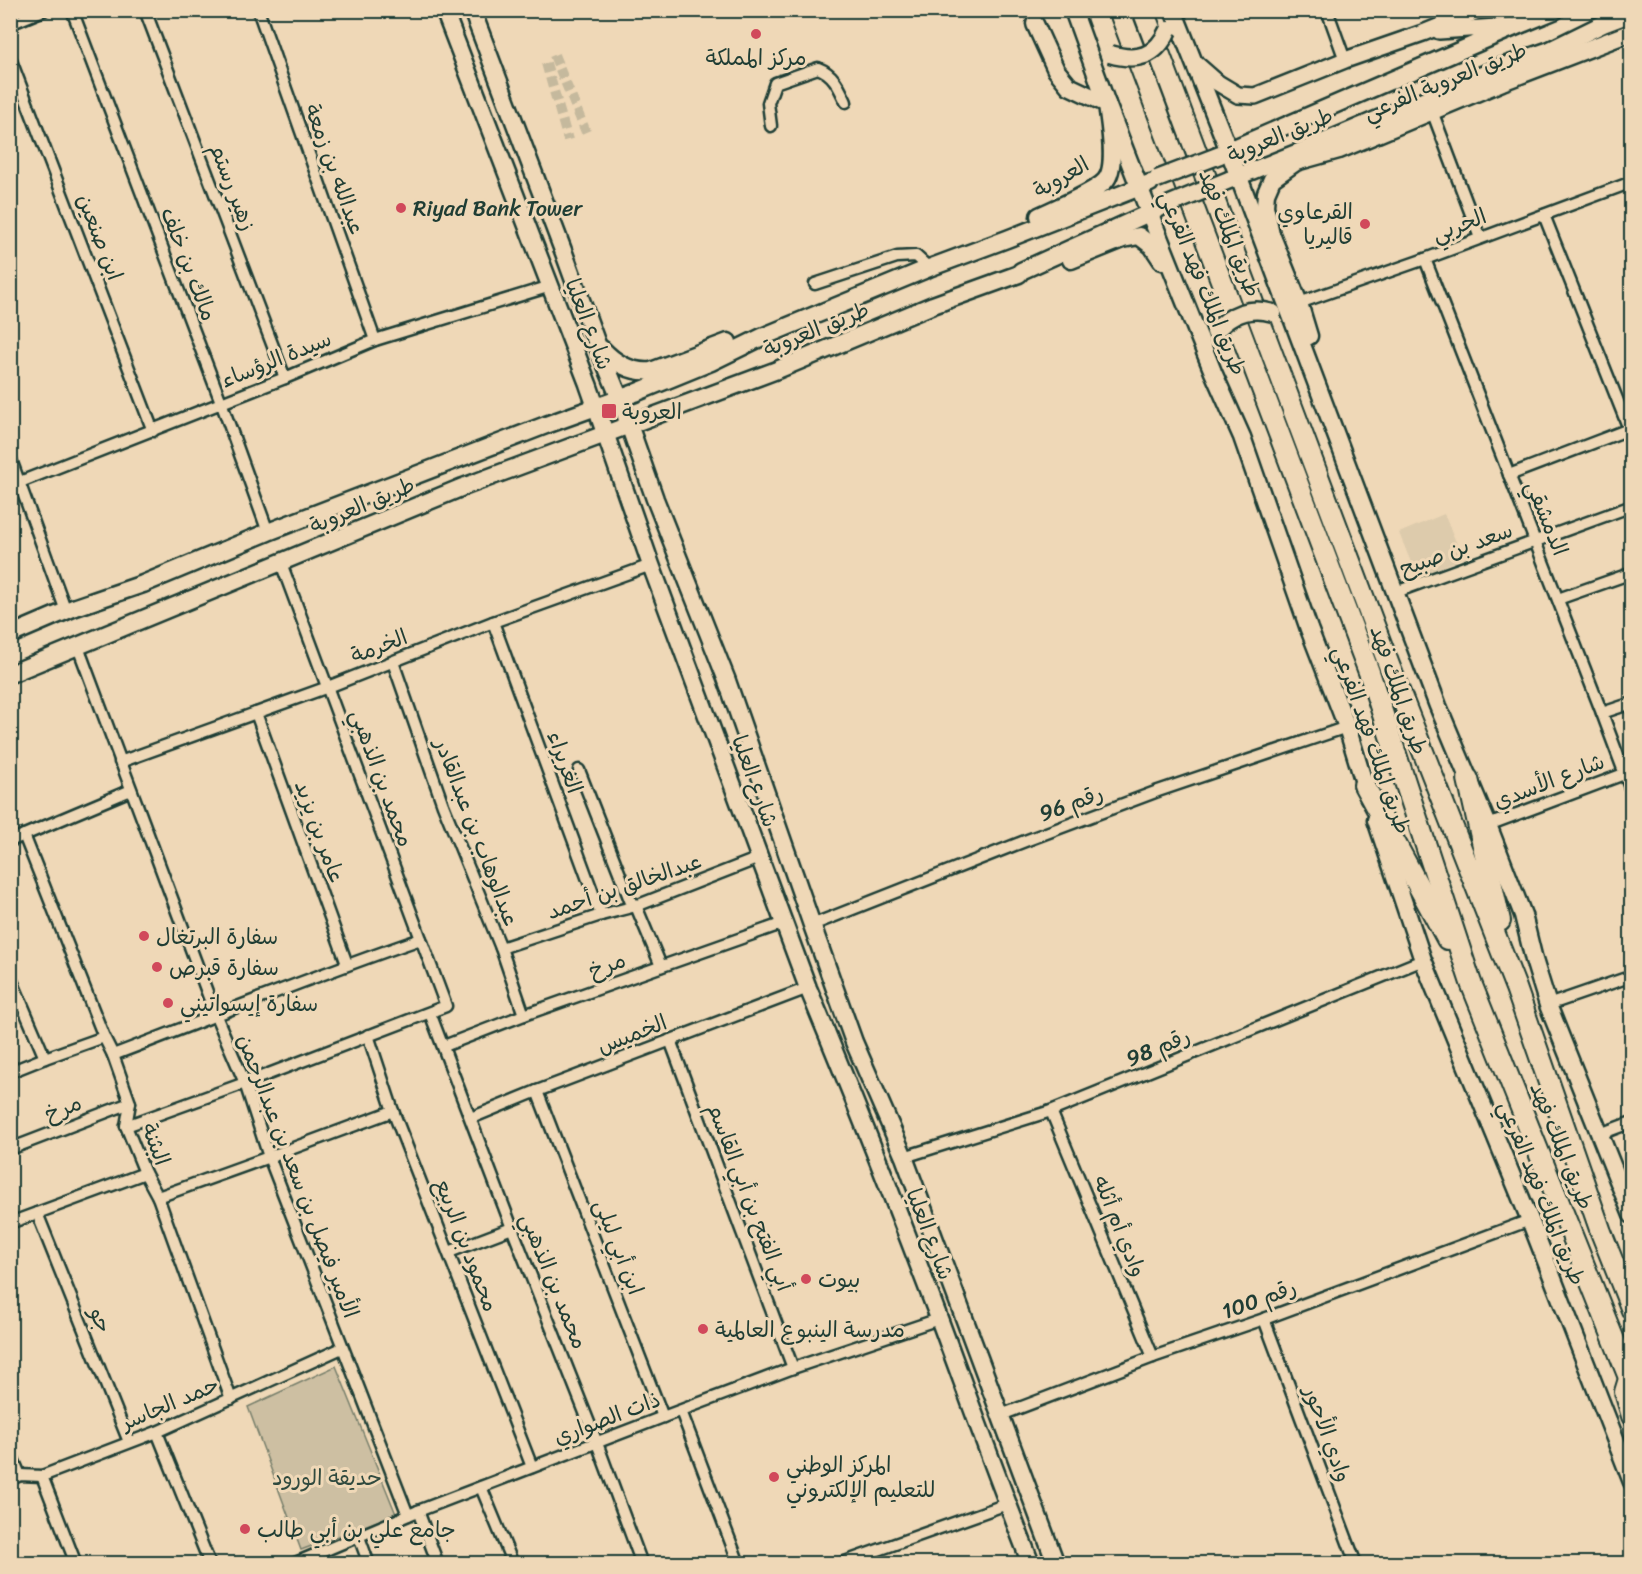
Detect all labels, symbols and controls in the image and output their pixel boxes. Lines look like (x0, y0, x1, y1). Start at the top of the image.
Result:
marker: مركز المملكة (749, 27, 763, 41)
street label: طريق العروبة الفرعي (1357, 30, 1533, 132)
place label: مركز المملكة (705, 38, 807, 77)
street label: طريق العروبة (1221, 96, 1339, 174)
street label: عبدالله بن زمعة (293, 98, 377, 240)
street label: زهير رستم (198, 137, 268, 237)
street label: العروبة (1025, 145, 1097, 209)
street label: طريق الملك فهد (1188, 163, 1272, 303)
street label: طريق الملك فهد الفرعي (1148, 184, 1258, 382)
street label: ابن صنعين (66, 188, 134, 286)
place label: Riyad Bank Tower (413, 189, 583, 228)
place label: القرعاوي قاليريا (1277, 192, 1353, 256)
street label: الحربي (1426, 197, 1492, 253)
street label: مالك بن خلف (149, 201, 229, 327)
marker: Riyad Bank Tower (394, 201, 408, 215)
marker: القرعاوي قاليريا (1358, 217, 1372, 231)
street label: شارع العليا (554, 272, 624, 376)
street label: طريق العروبة (757, 290, 875, 368)
street label: سيدة الرؤساء (214, 319, 338, 399)
place label: العروبة (622, 392, 682, 431)
marker: العروبة (600, 402, 618, 420)
street label: طريق العروبة (303, 465, 421, 545)
street label: الدمشقي (1514, 474, 1580, 562)
street label: سعد بن صبيح (1394, 510, 1518, 588)
street label: الخرمة (345, 617, 413, 675)
street label: طريق الملك فهد (1359, 620, 1439, 760)
street label: طريق الملك فهد الفرعي (1322, 641, 1422, 839)
street label: محمد بن الذهبي (339, 704, 425, 852)
street label: الغريراء (536, 725, 594, 799)
street label: شارع العليا (720, 729, 790, 833)
street label: عبدالوهاب بن عبدالقادر (422, 730, 531, 932)
street label: شارع الأسدي (1487, 742, 1611, 820)
street label: رقم 96 (1033, 773, 1109, 833)
street label: عامر بن يزيد (283, 775, 357, 889)
street label: عبدالخالق بن أحمد (541, 841, 707, 931)
place label: سفارة البرتغال (156, 917, 278, 956)
marker: سفارة البرتغال (137, 929, 151, 943)
street label: مرخ (583, 940, 631, 990)
place label: سفارة قبرص (169, 948, 279, 987)
marker: سفارة قبرص (150, 960, 164, 974)
place label: سفارة إيسواتيني (180, 984, 318, 1023)
marker: سفارة إيسواتيني (161, 996, 175, 1010)
street label: الخميس (591, 1003, 673, 1065)
street label: رقم 98 (1120, 1016, 1196, 1078)
street label: الأمير فيصل بن سعد بن عبدالرحمن (226, 1028, 370, 1324)
street label: طريق الملك فهد (1519, 1076, 1605, 1216)
street label: مرخ (38, 1083, 88, 1133)
street label: طريق الملك فهد الفرعي (1487, 1094, 1597, 1292)
street label: أبي الفتح بن أبي القاسم (696, 1097, 804, 1298)
street label: البثنة (130, 1117, 182, 1171)
street label: وادي أم أثله (1082, 1169, 1158, 1283)
street label: محمود بن الربيع (424, 1172, 510, 1318)
street label: شارع العليا (895, 1182, 965, 1286)
street label: ابن أبي ليلى (583, 1193, 655, 1301)
street label: محمد بن الذهبي (509, 1207, 599, 1355)
place label: بيوت (818, 1260, 860, 1299)
street label: رقم 100 (1216, 1267, 1302, 1331)
marker: بيوت (799, 1272, 813, 1286)
street label: جو (77, 1299, 124, 1339)
place label: مدرسة الينبوع العالمية (715, 1310, 905, 1349)
marker: مدرسة الينبوع العالمية (696, 1322, 710, 1336)
street label: حمد الجاسر (113, 1365, 225, 1442)
street label: وادي الأحور (1292, 1379, 1363, 1488)
street label: ذات الصواري (548, 1380, 666, 1456)
place label: المركز الوطني للتعليم الإلكتروني (786, 1445, 935, 1509)
park label: حديقة الورود (272, 1458, 382, 1497)
marker: المركز الوطني للتعليم الإلكتروني (767, 1470, 781, 1484)
place label: جامع علي بن أبي طالب (257, 1510, 456, 1549)
marker: جامع علي بن أبي طالب (238, 1522, 252, 1536)

